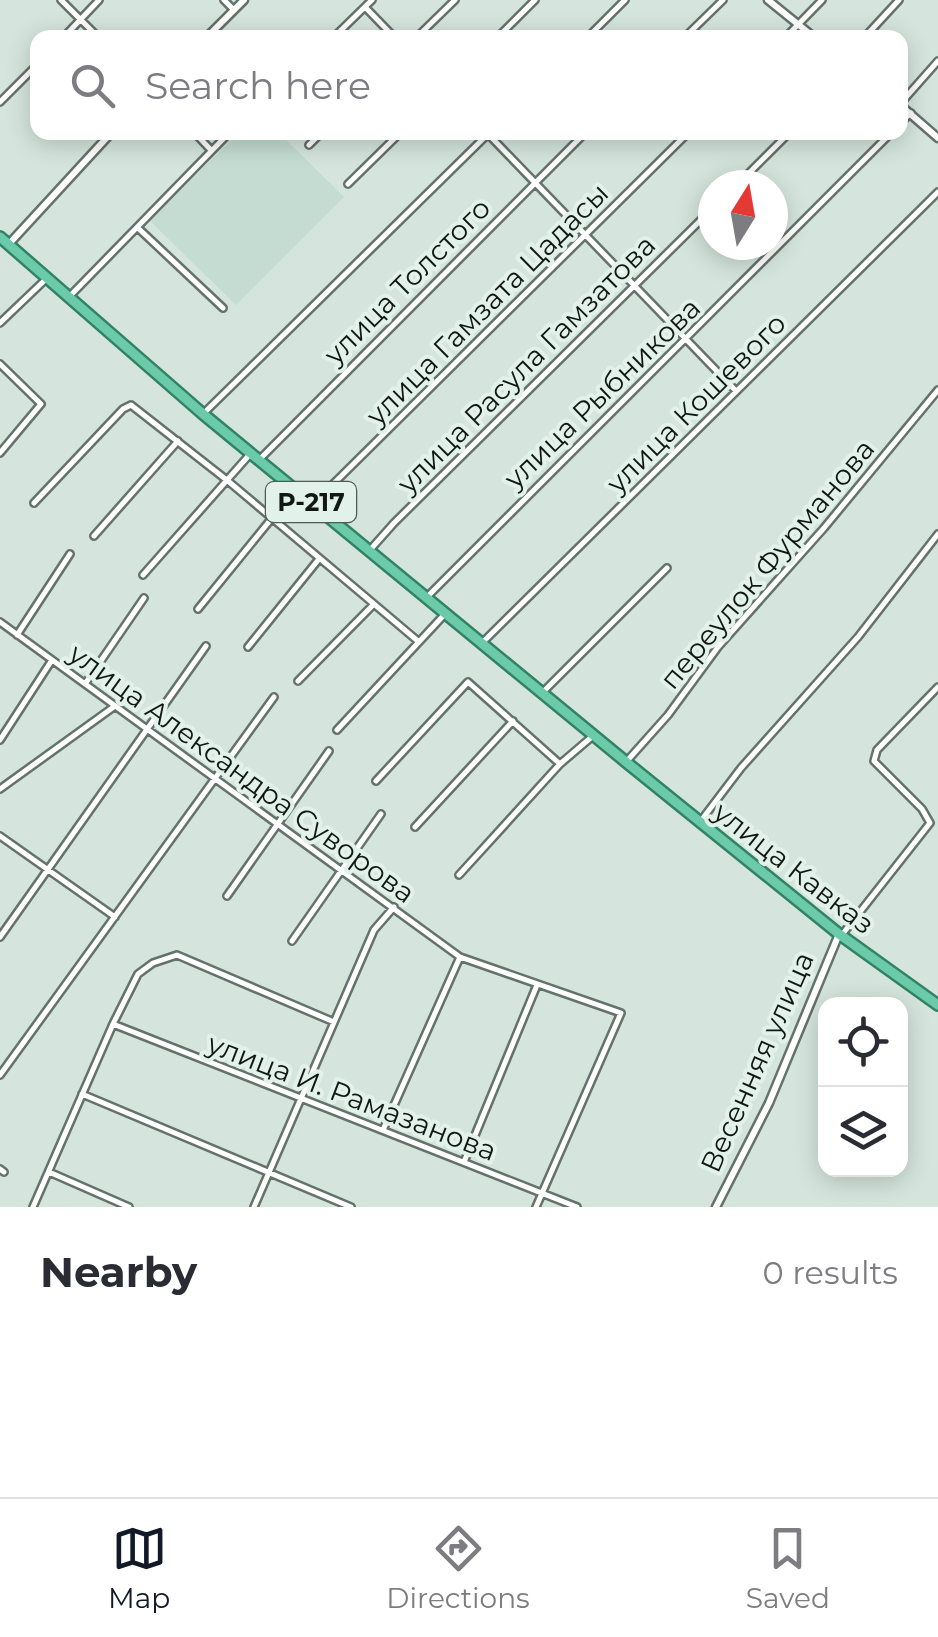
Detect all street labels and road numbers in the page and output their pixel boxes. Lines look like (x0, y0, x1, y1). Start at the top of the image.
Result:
street label: улица Гамзата Цадасы (358, 176, 615, 433)
street label: улица Толстого (316, 191, 497, 372)
street label: улица Расула Гамзатова (389, 228, 662, 501)
street label: улица Рыбникова (496, 291, 707, 496)
street label: улица Кошевого (598, 306, 793, 501)
street label: переулок Фурманова (653, 432, 881, 696)
road number: Р-217 (266, 482, 356, 522)
street label: улица Александра Суворова (62, 635, 422, 910)
street label: улица Кавказ (706, 794, 881, 941)
street label: Весенняя улица (693, 947, 821, 1177)
street label: улица И. Рамазанова (202, 1026, 501, 1168)

